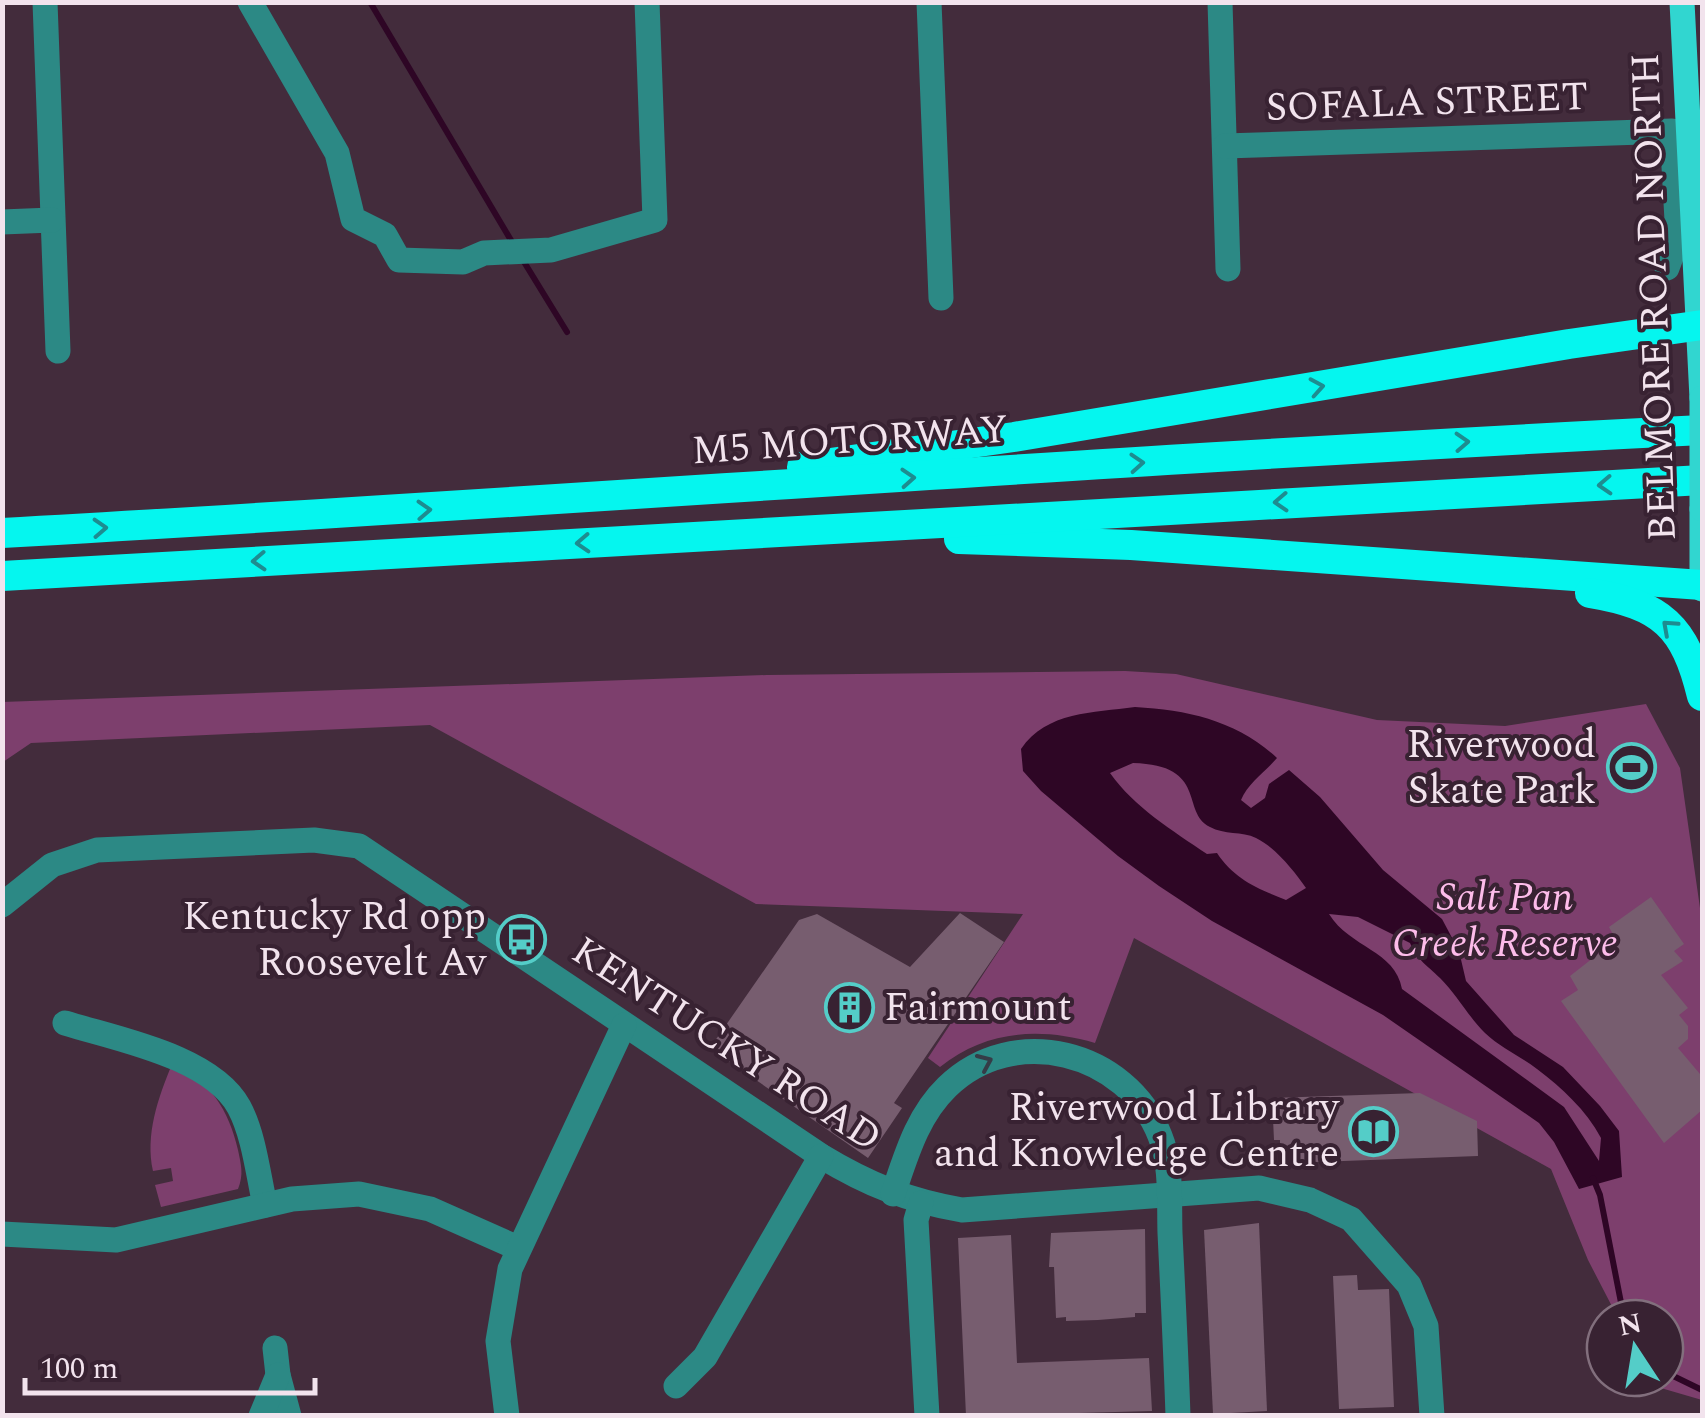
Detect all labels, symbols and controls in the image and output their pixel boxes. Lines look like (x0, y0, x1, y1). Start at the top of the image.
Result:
street label: BELMORE ROAD NORTH (1616, 52, 1694, 542)
street label: SOFALA STREET (1265, 67, 1589, 139)
one-way arrow (1309, 377, 1326, 398)
street label: M5 MOTORWAY (690, 400, 1010, 482)
one-way arrow (1454, 432, 1470, 453)
one-way arrow (1130, 453, 1146, 474)
one-way arrow (901, 468, 917, 489)
one-way arrow (1597, 474, 1613, 495)
one-way arrow (1272, 491, 1288, 512)
one-way arrow (417, 500, 433, 521)
one-way arrow (92, 518, 108, 539)
one-way arrow (575, 532, 591, 553)
one-way arrow (250, 550, 266, 571)
one-way arrow (1662, 621, 1681, 639)
place label: Riverwood Skate Park (1407, 715, 1596, 822)
sports icon: Riverwood Skate Park (1605, 742, 1657, 794)
park label: Salt Pan Creek Reserve (1392, 868, 1618, 975)
place label: Kentucky Rd opp Roosevelt Av (182, 887, 488, 994)
bus stop icon: Kentucky Rd opp Roosevelt Av (495, 914, 547, 966)
street label: KENTUCKY ROAD (559, 922, 893, 1168)
place label: Fairmount (884, 978, 1072, 1039)
building icon: Fairmount (823, 982, 875, 1034)
one-way arrow (975, 1054, 993, 1074)
place label: Riverwood Library and Knowledge Centre (934, 1078, 1341, 1185)
library icon: Riverwood Library and Knowledge Centre (1348, 1105, 1400, 1157)
north arrow (1585, 1298, 1685, 1398)
text: N (1614, 1302, 1646, 1348)
scale bar (25, 1333, 315, 1395)
text: 100 m (40, 1346, 118, 1392)

